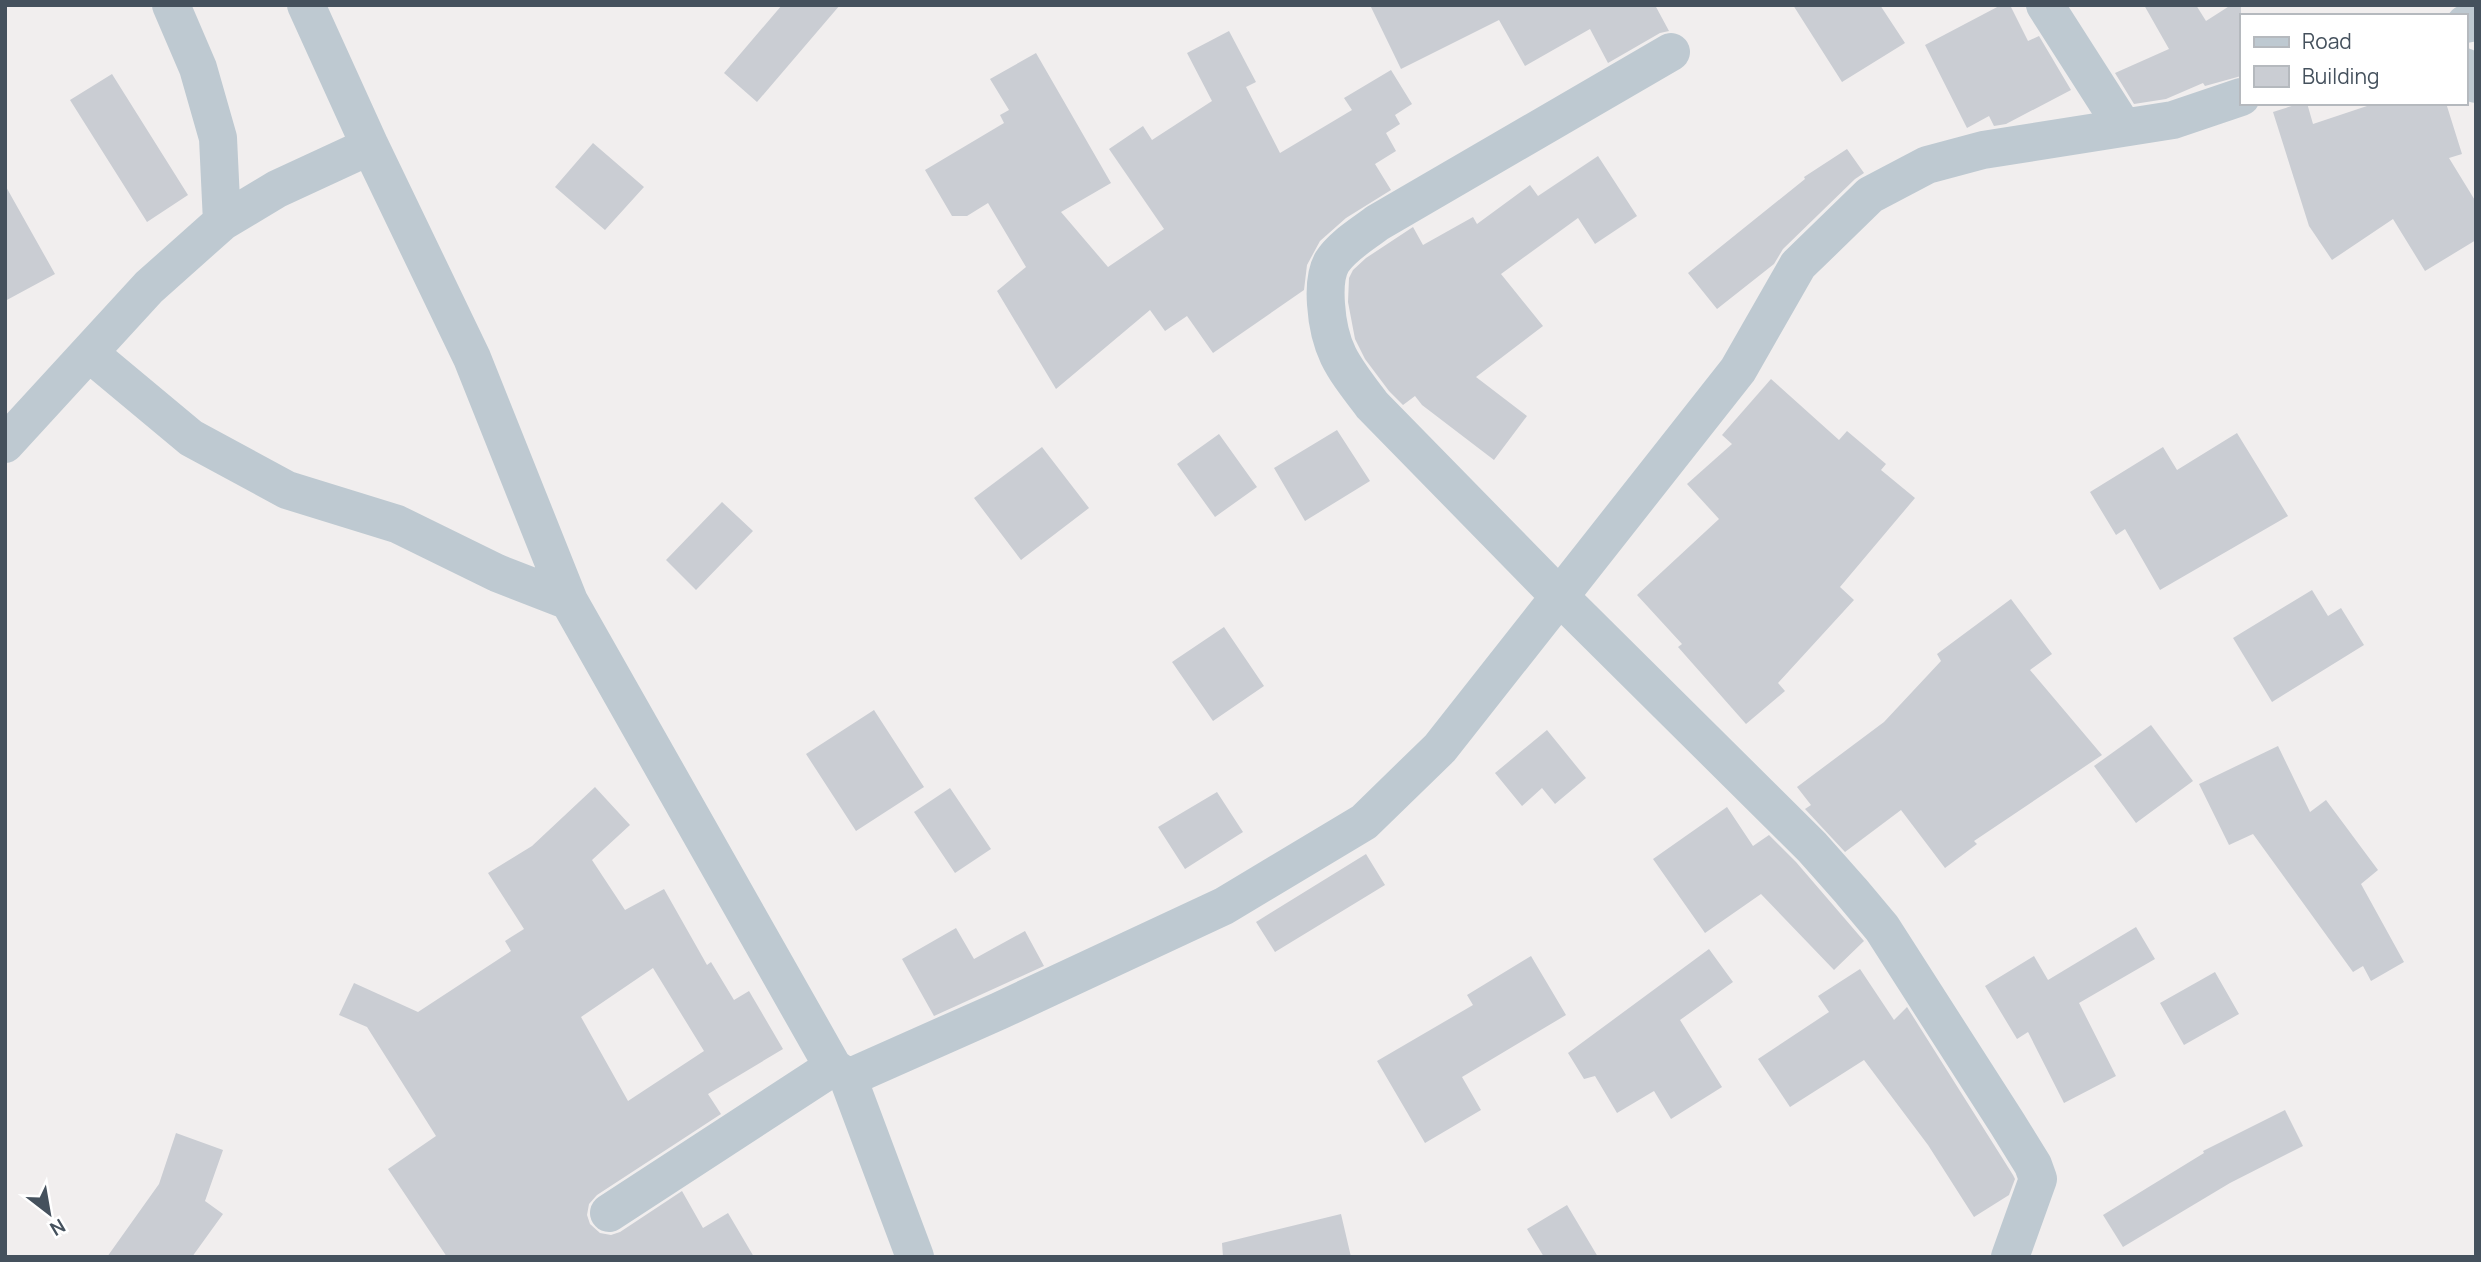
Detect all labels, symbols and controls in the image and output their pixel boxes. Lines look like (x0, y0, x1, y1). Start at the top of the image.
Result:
legend (2240, 14, 2467, 105)
text: Road (2302, 27, 2352, 55)
text: Building (2302, 62, 2379, 90)
north arrow (14, 1178, 84, 1248)
text: N (45, 1213, 70, 1242)

